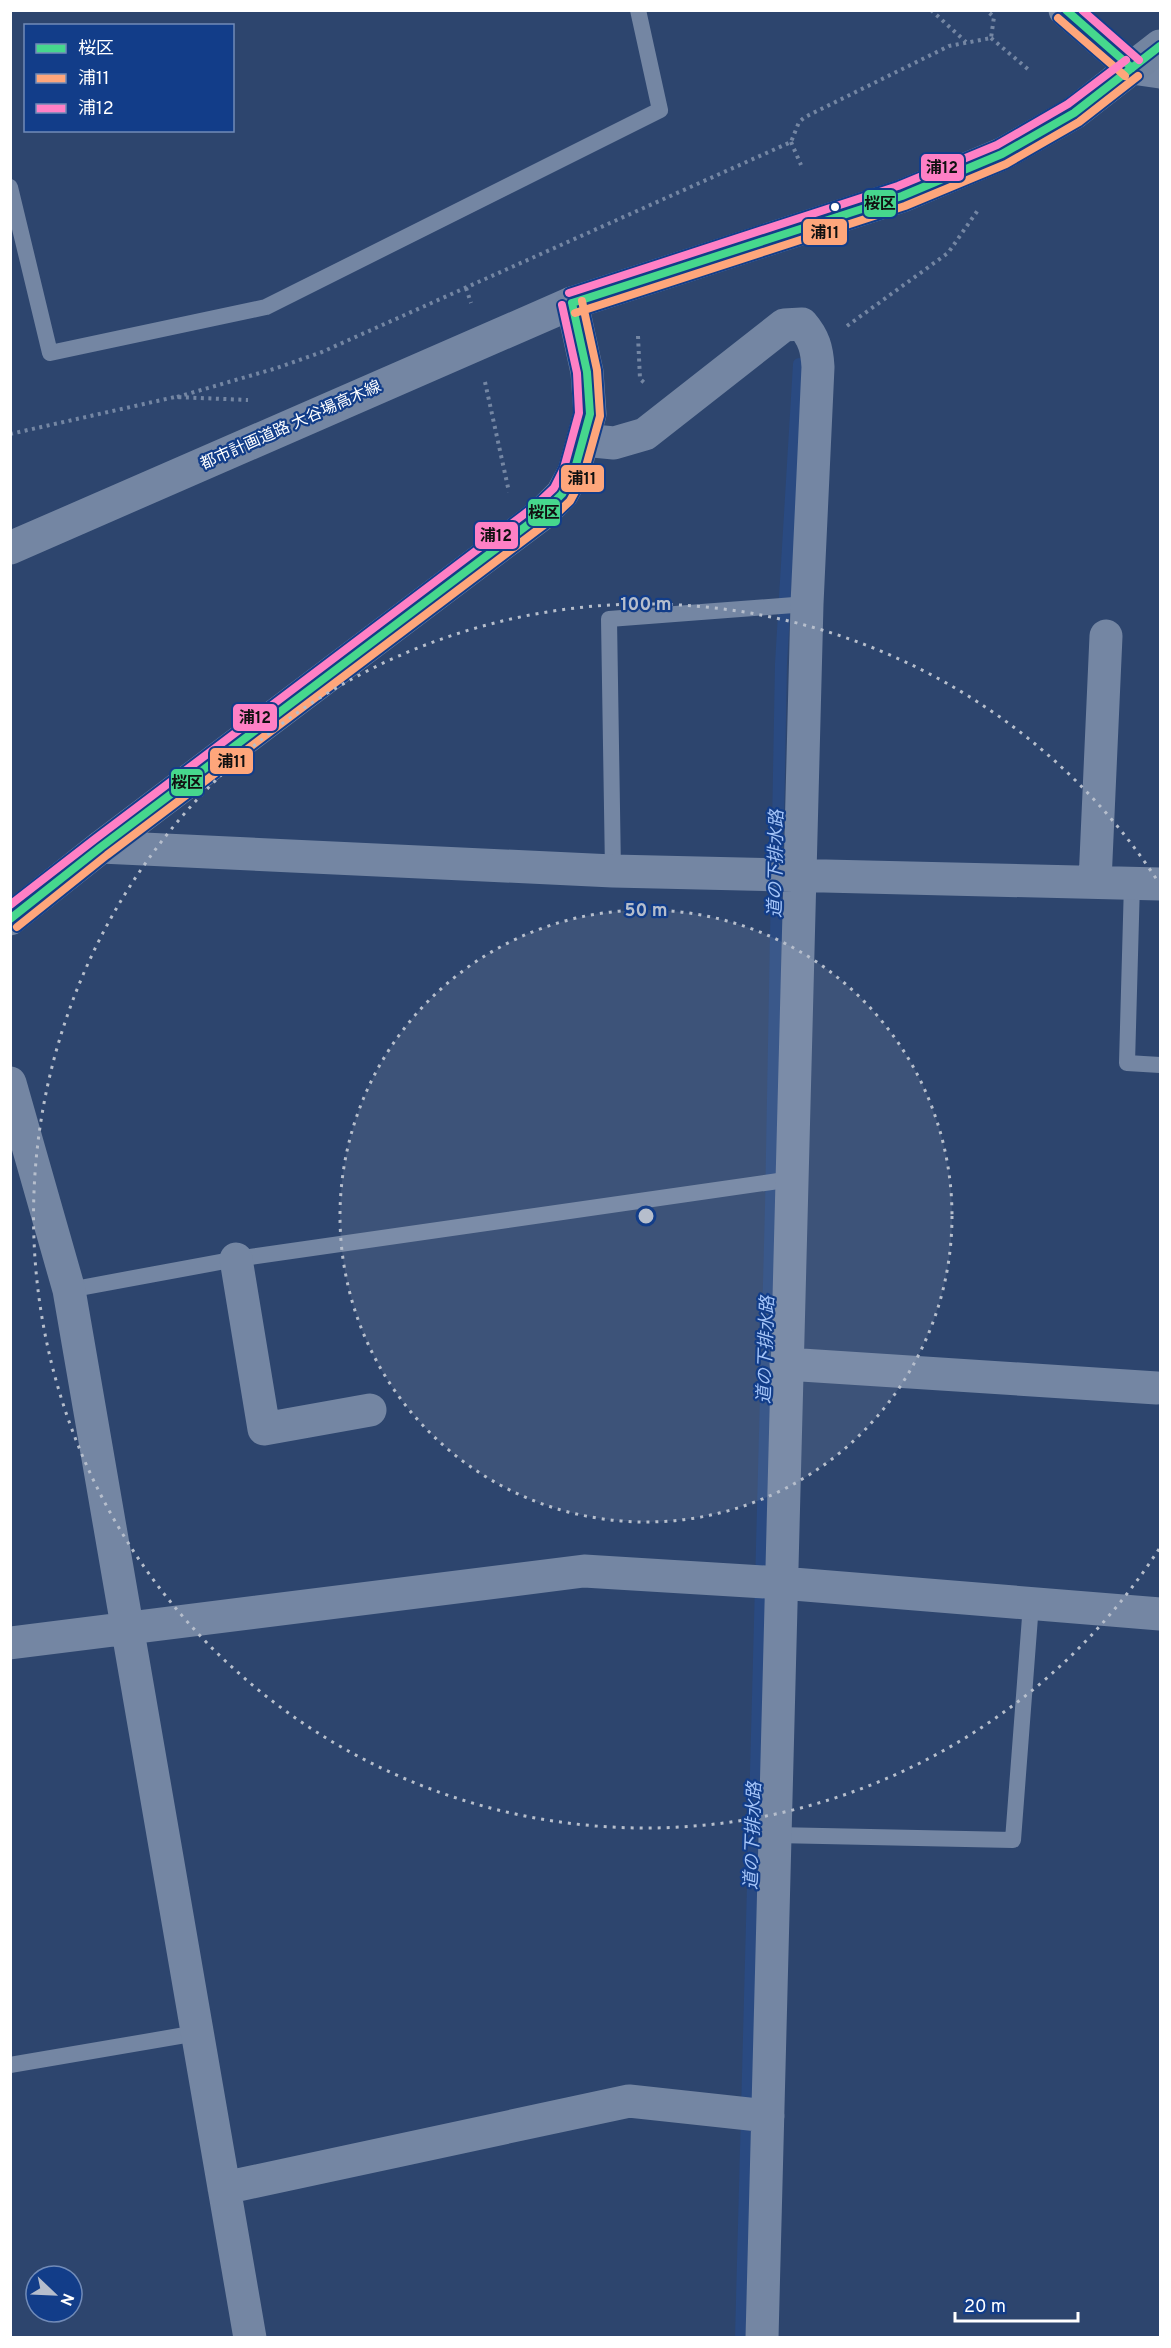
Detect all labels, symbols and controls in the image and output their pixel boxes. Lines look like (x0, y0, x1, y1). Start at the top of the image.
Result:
legend (24, 24, 234, 132)
text: 桜区 (78, 38, 114, 61)
text: 浦11 (78, 68, 109, 91)
text: 浦12 (78, 98, 114, 121)
line badge: 浦12 (920, 153, 965, 182)
text: 浦12 (926, 158, 958, 179)
line badge: 桜区 (863, 189, 897, 218)
text: 桜区 (864, 195, 896, 215)
unlabelled marker (829, 201, 841, 213)
line badge: 浦11 (802, 218, 848, 246)
text: 浦11 (811, 223, 839, 244)
street label: 都市計画道路 大谷場高木線 (198, 377, 384, 475)
line badge: 浦11 (560, 464, 605, 493)
text: 浦11 (568, 469, 596, 490)
line badge: 桜区 (527, 498, 561, 527)
text: 桜区 (528, 504, 560, 524)
line badge: 浦12 (474, 521, 519, 550)
text: 浦12 (480, 526, 512, 547)
text: 100 m (620, 594, 672, 617)
line badge: 浦12 (232, 703, 278, 732)
text: 浦12 (239, 708, 271, 729)
line badge: 浦11 (209, 747, 254, 775)
text: 浦11 (218, 752, 246, 773)
line badge: 桜区 (170, 768, 204, 797)
text: 桜区 (171, 774, 203, 794)
water label: 道の下排水路 (765, 808, 789, 918)
text: 50 m (624, 900, 668, 923)
centre of rings (636, 1206, 656, 1226)
water label: 道の下排水路 (754, 1294, 780, 1404)
water label: 道の下排水路 (741, 1780, 767, 1890)
north arrow (24, 2264, 84, 2324)
scale bar (955, 2285, 1078, 2323)
text: N (55, 2290, 77, 2308)
text: 20 m (964, 2296, 1006, 2319)

